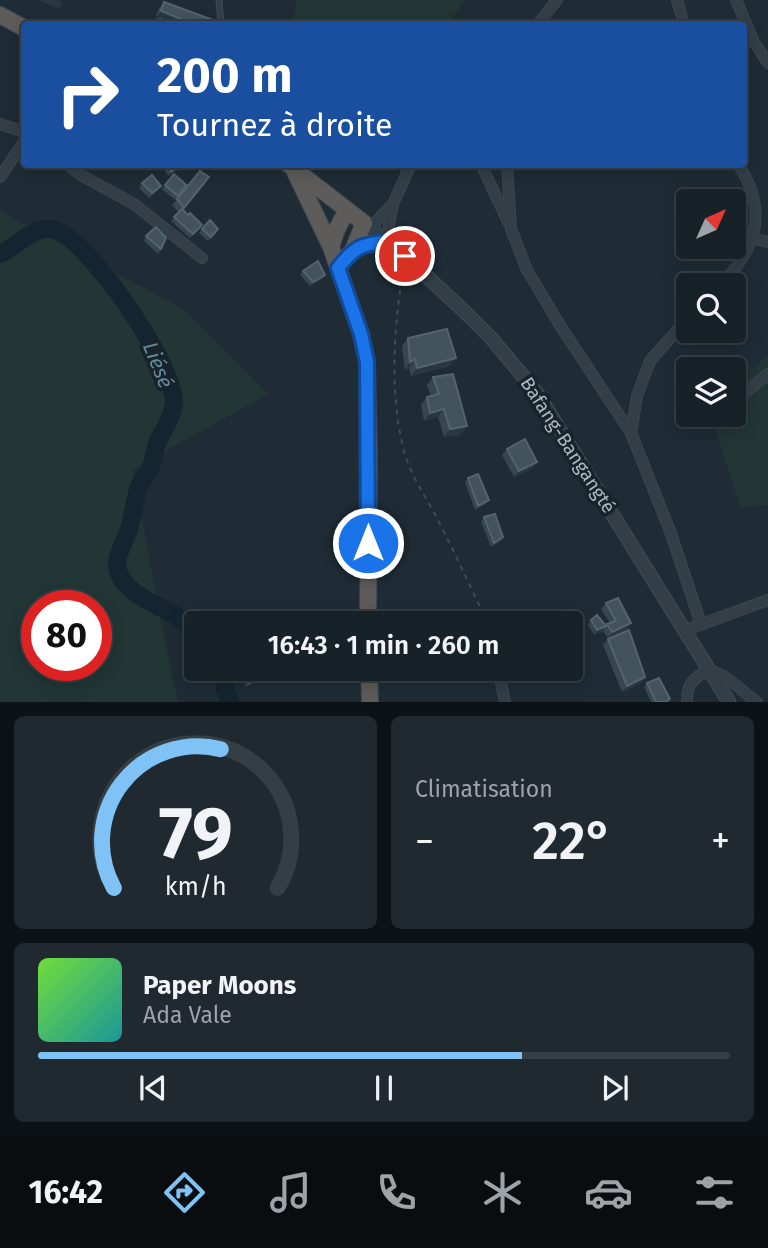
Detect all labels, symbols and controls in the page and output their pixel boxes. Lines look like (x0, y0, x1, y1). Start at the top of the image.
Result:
text: 200 m (157, 46, 293, 105)
icon: right (42, 49, 133, 140)
text: Tournez à droite (157, 106, 393, 144)
north arrow (676, 189, 746, 259)
map controls (676, 189, 746, 427)
pin (375, 226, 435, 286)
icon: arrive (386, 237, 424, 275)
button: search (676, 273, 746, 343)
water label: Liésé (137, 338, 179, 392)
button: layers (676, 357, 746, 427)
street label: Bafang-Bangangté (515, 373, 621, 517)
position arrow (331, 506, 405, 580)
speed limit sign: 80 (21, 590, 112, 681)
text: 16:43 · 1 min · 260 m (268, 630, 499, 661)
text: Climatisation (415, 775, 553, 803)
text: 79 (159, 791, 232, 878)
text: 22° (532, 810, 613, 873)
text: − (415, 818, 434, 864)
text: + (711, 818, 730, 864)
text: km/h (165, 872, 226, 902)
text: Paper Moons (143, 970, 296, 1001)
text: Ada Vale (143, 1001, 232, 1029)
icon: previous (134, 1069, 172, 1107)
icon: pause (365, 1069, 403, 1107)
icon: next (596, 1069, 634, 1107)
icon: directions (160, 1168, 209, 1217)
icon: music (266, 1168, 315, 1217)
icon: phone (372, 1168, 421, 1217)
icon: climate (478, 1168, 527, 1217)
icon: car (584, 1168, 633, 1217)
icon: filters (690, 1168, 739, 1217)
text: 16:42 (29, 1173, 103, 1211)

